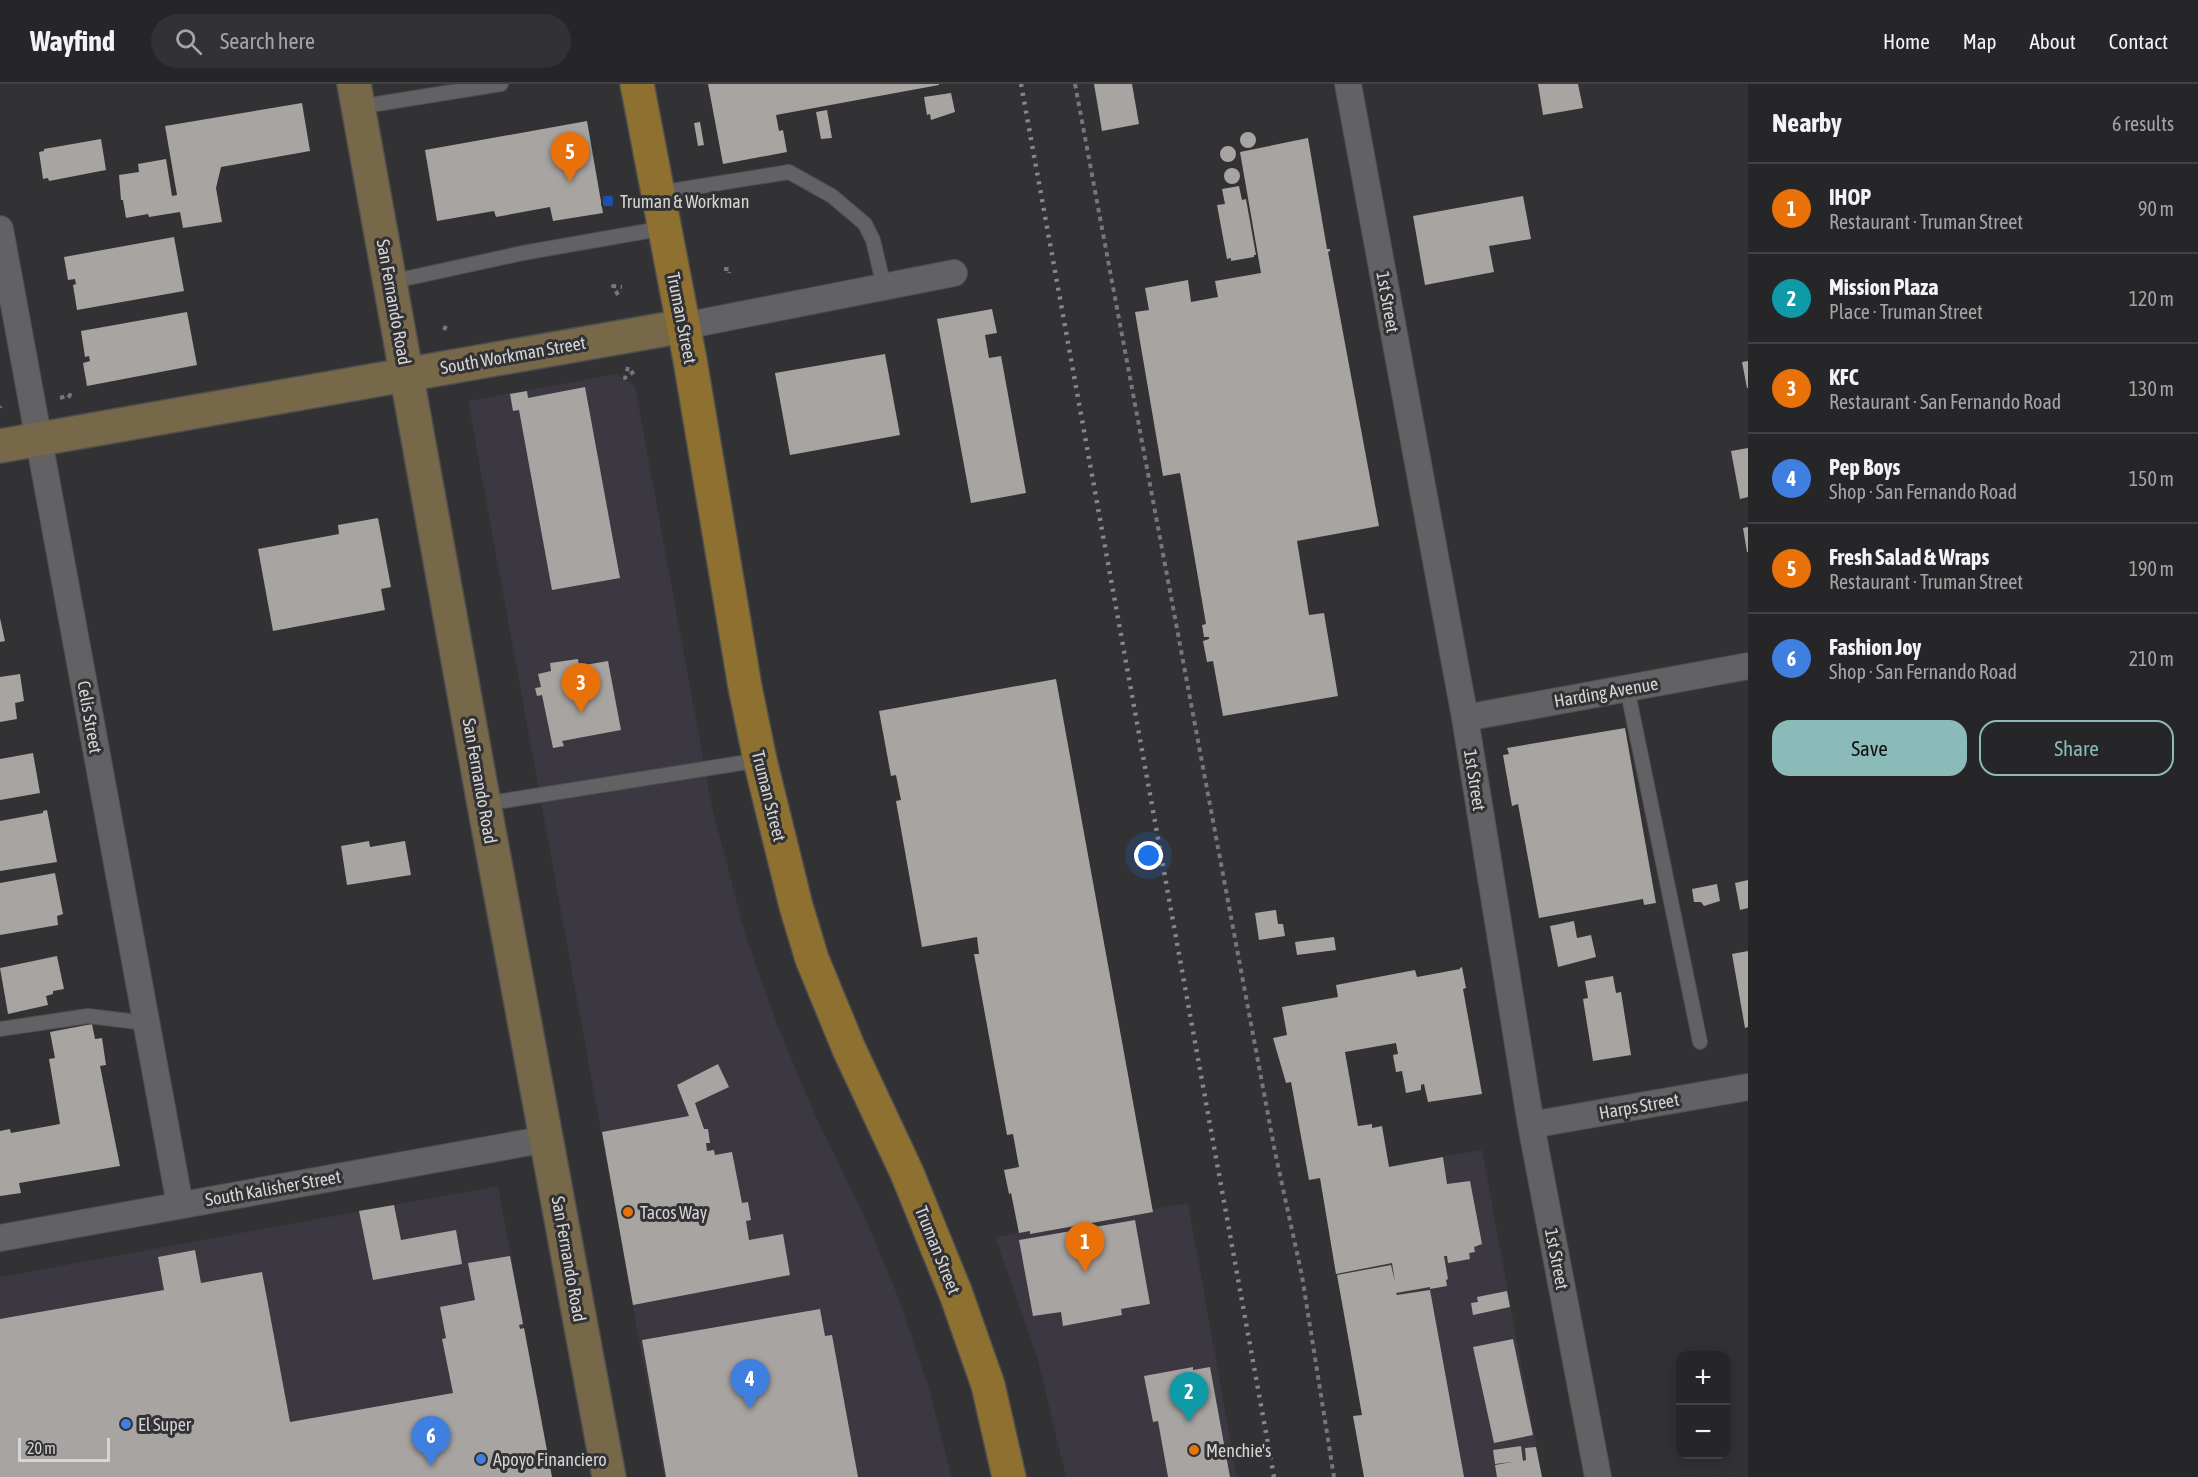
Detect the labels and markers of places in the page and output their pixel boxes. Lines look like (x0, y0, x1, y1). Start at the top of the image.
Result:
pin: 5 (550, 132, 590, 182)
place label: Truman & Workman (620, 191, 749, 212)
marker: Truman & Workman (601, 194, 615, 208)
pin: 3 (562, 664, 600, 713)
place label: Tacos Way (640, 1202, 707, 1223)
marker: Tacos Way (621, 1205, 635, 1219)
pin: 1 (1066, 1222, 1104, 1272)
pin: 4 (730, 1360, 770, 1409)
pin: 2 (1170, 1372, 1208, 1422)
place label: El Super (138, 1414, 192, 1435)
pin: 6 (412, 1416, 450, 1466)
marker: El Super (119, 1417, 133, 1431)
place label: Menchie's (1206, 1440, 1271, 1461)
marker: Menchie's (1187, 1443, 1201, 1457)
place label: Apoyo Financiero (493, 1449, 607, 1470)
marker: Apoyo Financiero (474, 1452, 488, 1466)

